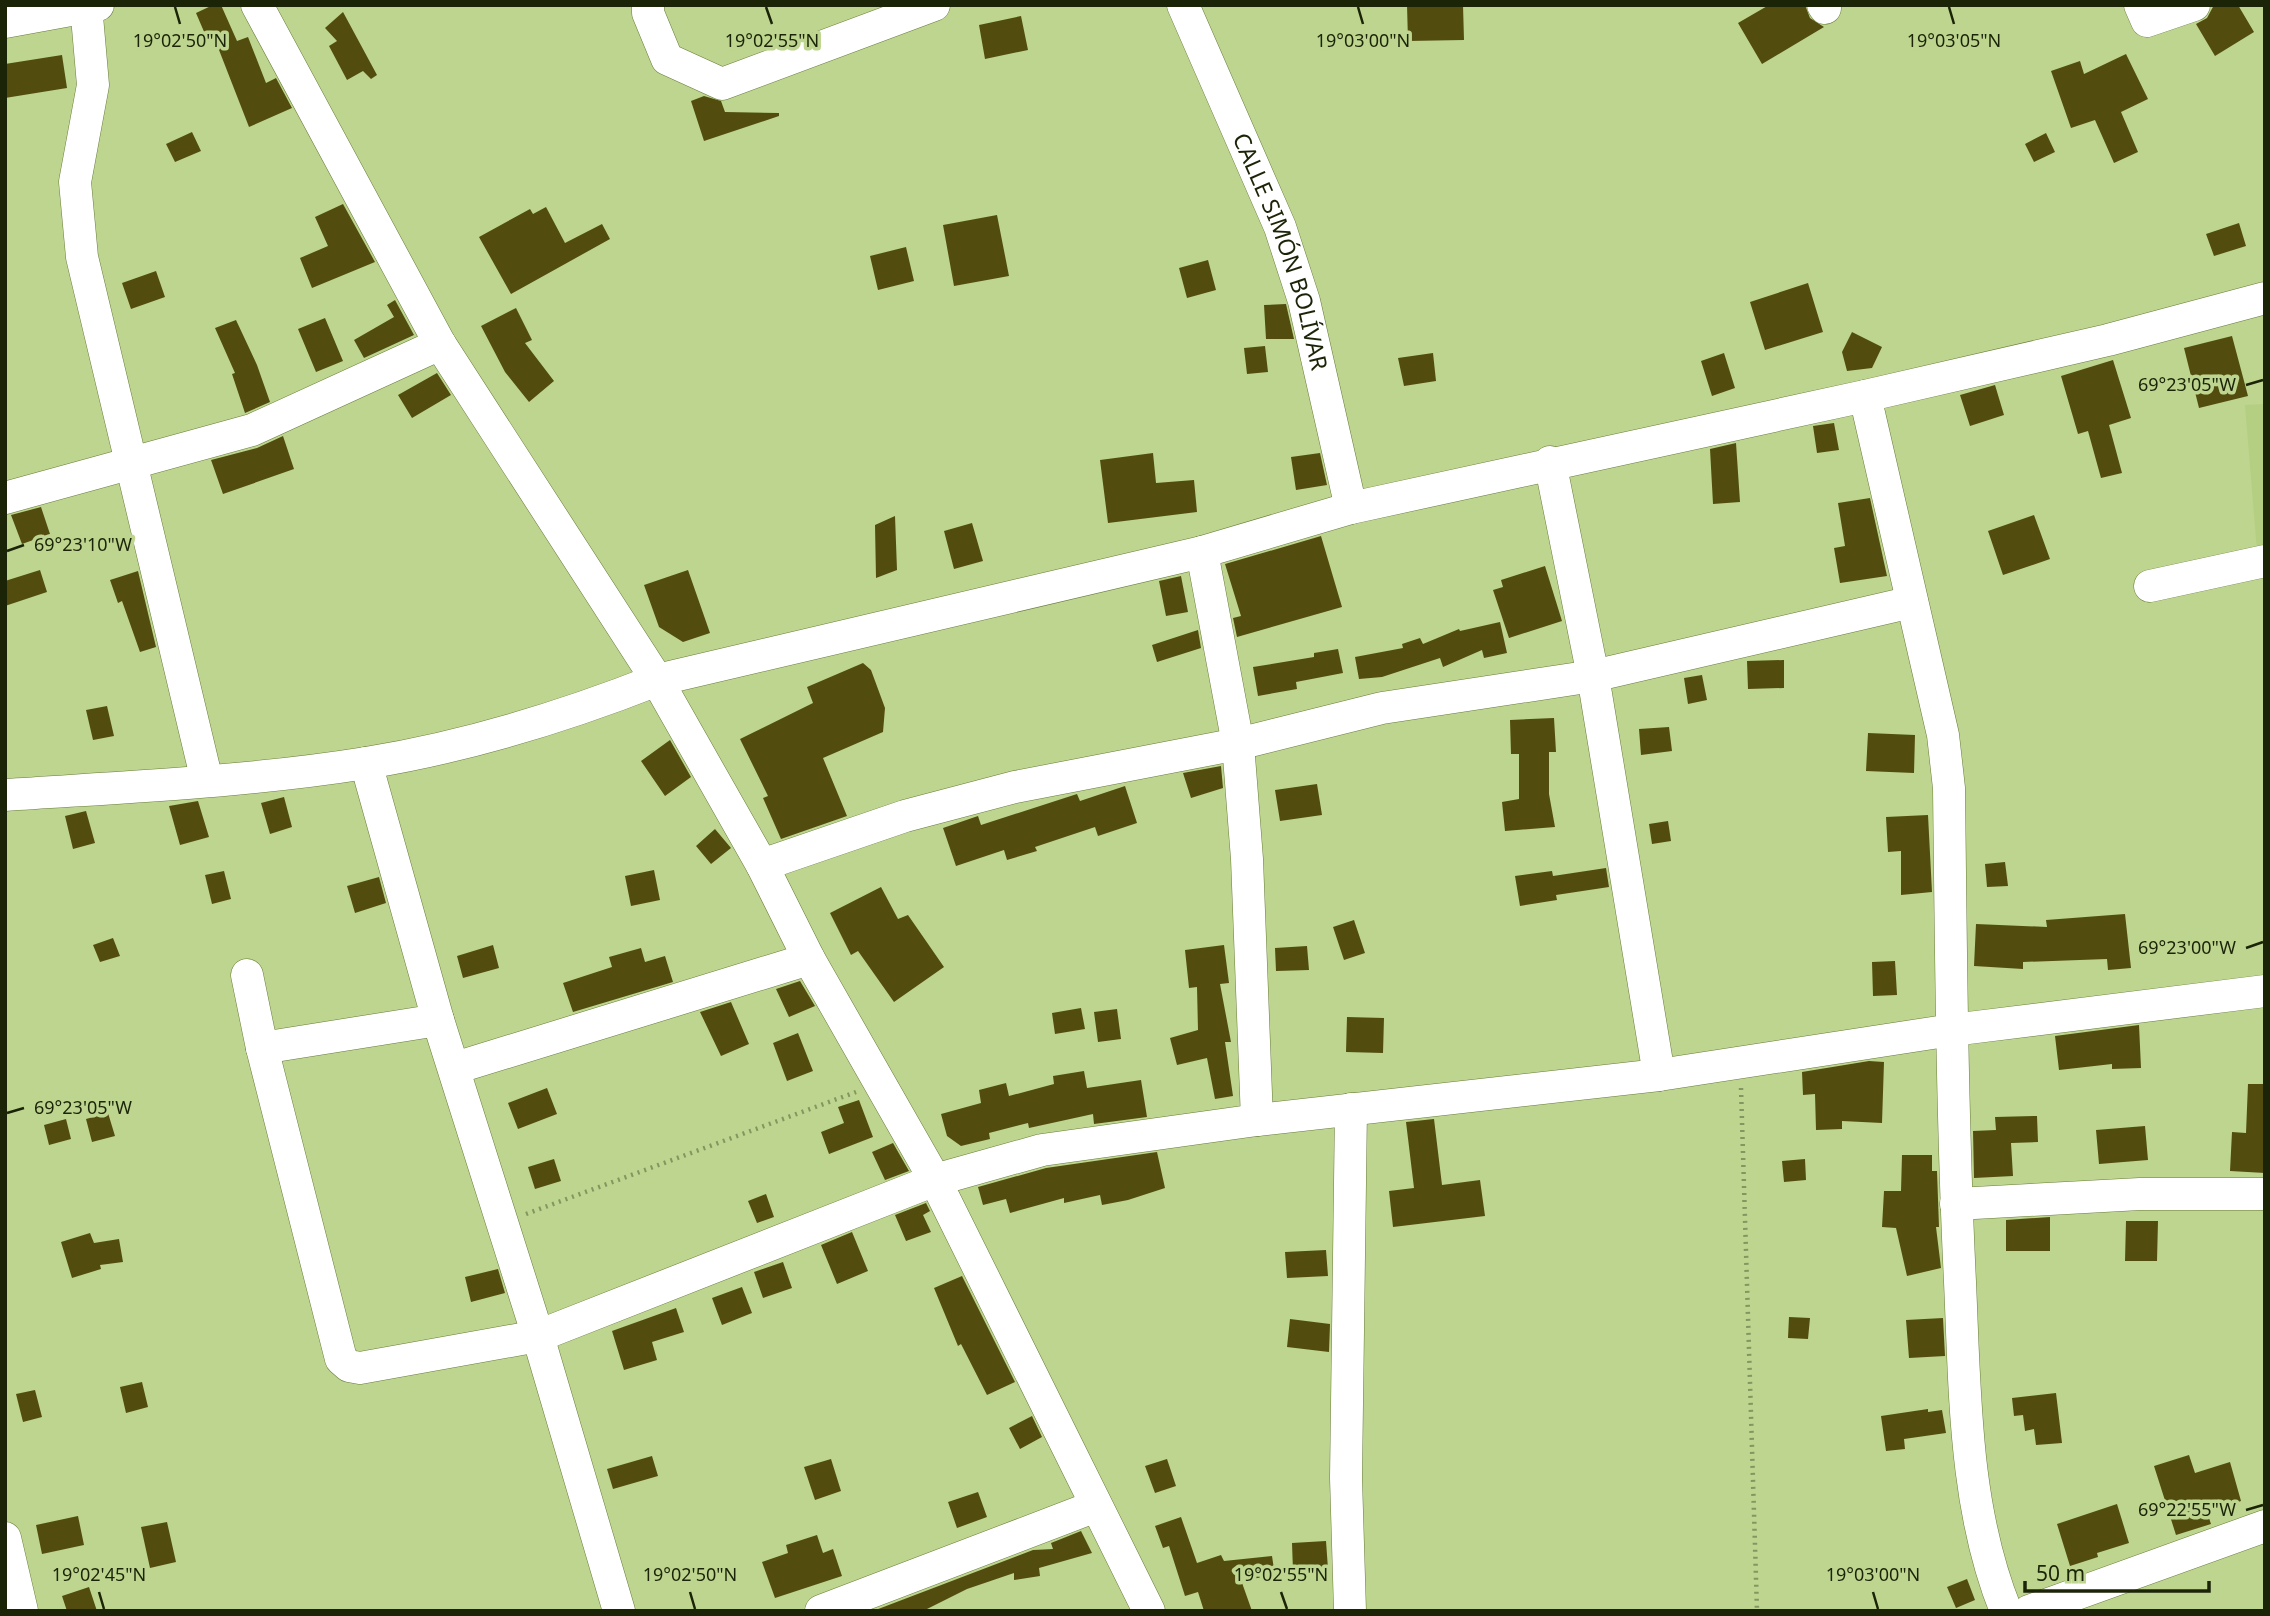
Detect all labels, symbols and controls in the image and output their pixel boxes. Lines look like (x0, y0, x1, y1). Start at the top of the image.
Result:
text: 19°02'50"N (133, 28, 227, 52)
text: 19°02'55"N (725, 28, 819, 52)
text: 19°03'00"N (1316, 28, 1410, 52)
text: 19°03'05"N (1907, 28, 2001, 52)
street label: CALLE SIMÓN BOLÍVAR (1226, 128, 1336, 373)
text: 69°23'05"W (2138, 372, 2236, 396)
text: 69°23'10"W (34, 532, 132, 556)
text: 69°23'00"W (2138, 935, 2236, 959)
text: 69°23'05"W (34, 1095, 132, 1119)
text: 69°22'55"W (2138, 1497, 2236, 1521)
scale bar (2025, 1550, 2209, 1594)
text: 50 m (2036, 1559, 2085, 1587)
text: 19°02'45"N (52, 1562, 146, 1586)
text: 19°02'50"N (643, 1562, 737, 1586)
text: 19°02'55"N (1234, 1562, 1328, 1586)
text: 19°03'00"N (1826, 1562, 1920, 1586)

